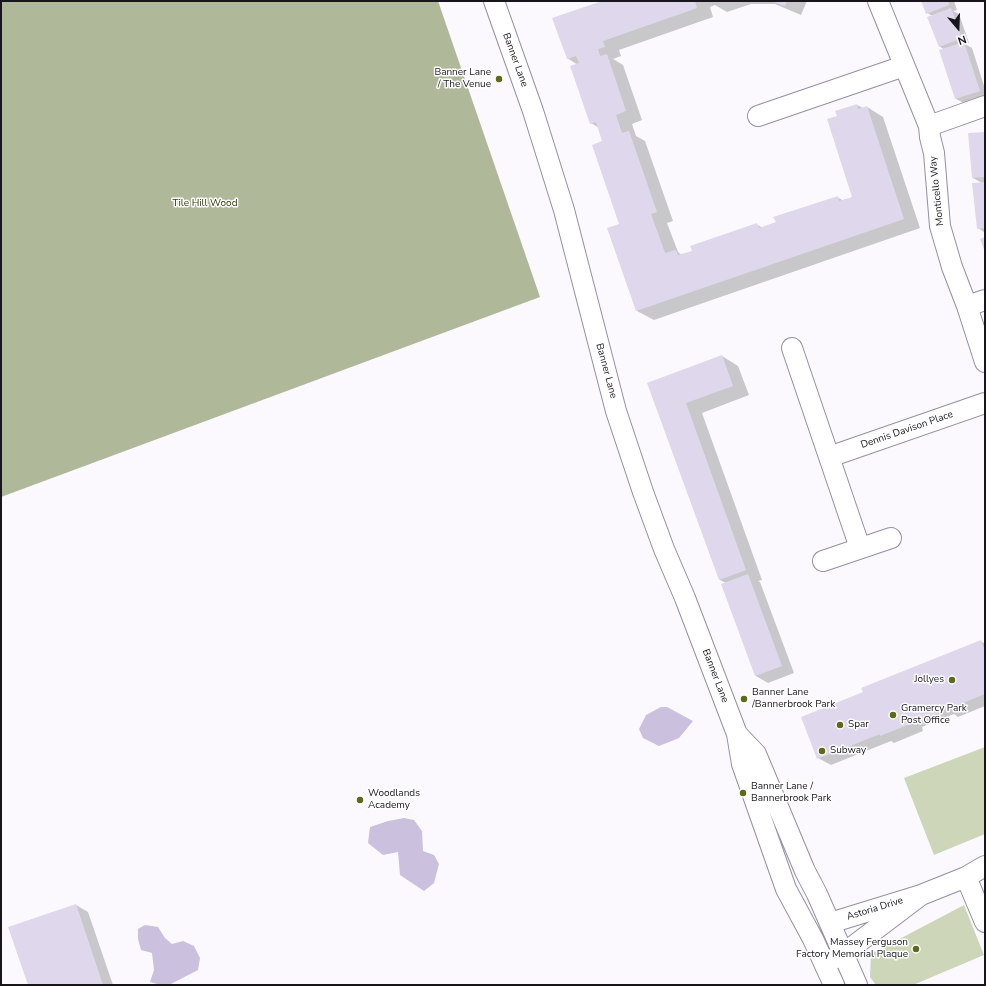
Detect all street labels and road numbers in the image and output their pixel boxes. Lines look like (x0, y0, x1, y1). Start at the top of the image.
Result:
street label: Banner Lane (500, 31, 530, 89)
street label: Monticello Way (927, 155, 947, 227)
street label: Banner Lane (593, 342, 619, 400)
street label: Dennis Davison Place (859, 409, 955, 451)
street label: Banner Lane (699, 647, 731, 705)
street label: Astoria Drive (845, 895, 905, 923)

